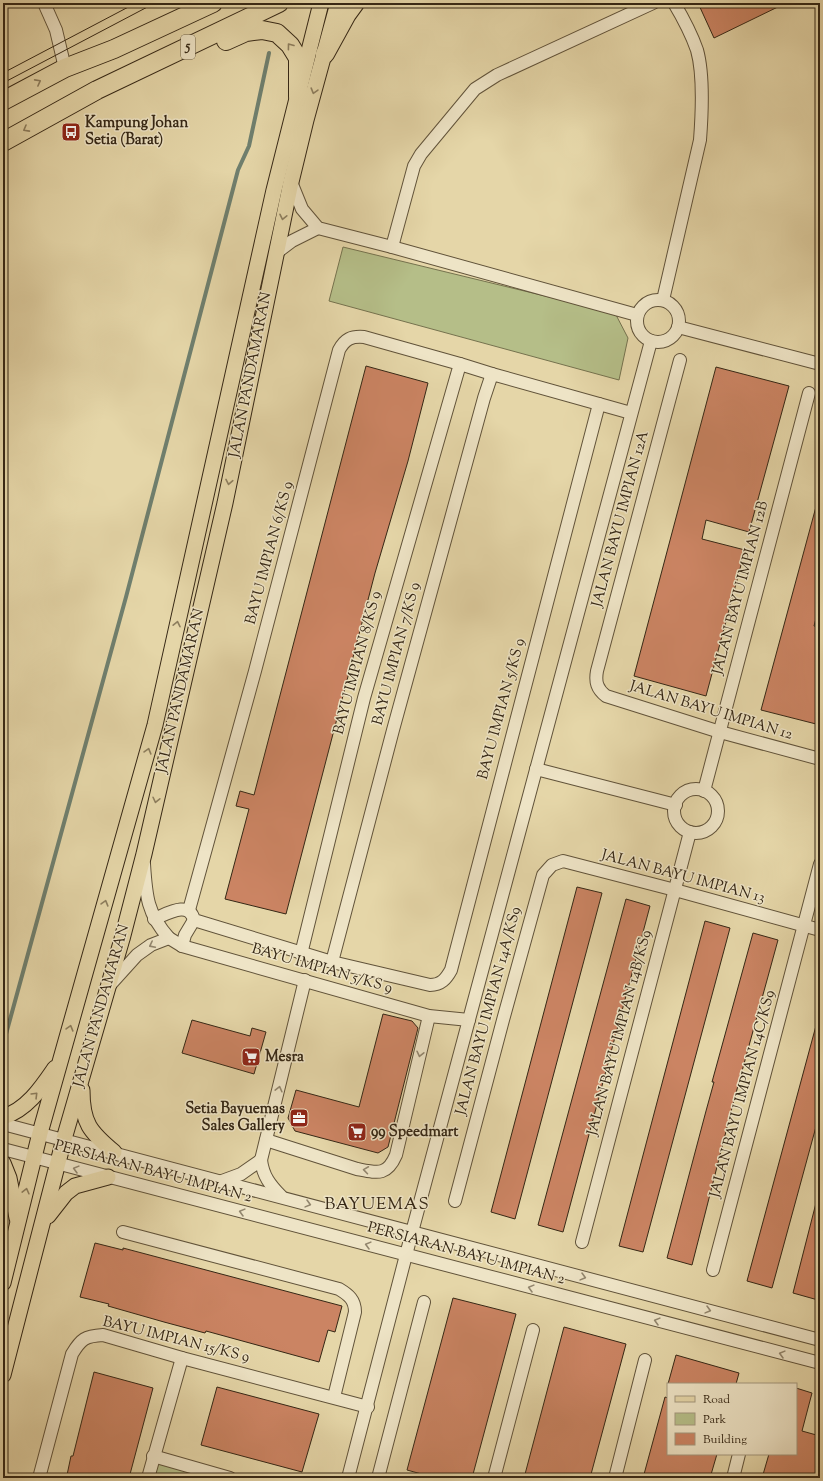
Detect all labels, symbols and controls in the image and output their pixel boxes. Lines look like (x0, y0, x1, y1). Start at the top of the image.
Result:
road number: 5 (181, 35, 195, 59)
one-way arrow (288, 44, 295, 51)
one-way arrow (33, 80, 41, 87)
one-way arrow (310, 87, 319, 94)
place label: Kampung Johan Setia (Barat) (85, 113, 188, 151)
bus stop icon: Kampung Johan Setia (Barat) (60, 121, 82, 143)
one-way arrow (23, 125, 30, 132)
one-way arrow (280, 214, 288, 221)
street label: JALAN PANDAMARAN (224, 290, 277, 461)
street label: JALAN BAYU IMPIAN 12A (587, 428, 655, 610)
one-way arrow (225, 479, 234, 485)
street label: BAYU IMPIAN 6/KS 9 (241, 479, 299, 627)
street label: JALAN BAYU IMPIAN 12B (707, 498, 774, 678)
street label: BAYU IMPIAN 7/KS 9 (368, 580, 426, 728)
street label: BAYU IMPIAN 8/KS 9 (329, 589, 387, 737)
street label: JALAN PANDAMARAN (152, 607, 210, 776)
one-way arrow (173, 621, 181, 627)
street label: BAYU IMPIAN 5/KS 9 (473, 636, 531, 782)
street label: JALAN BAYU IMPIAN 12 (626, 676, 795, 746)
one-way arrow (143, 747, 152, 754)
one-way arrow (153, 797, 161, 803)
street label: JALAN BAYU IMPIAN 13 (598, 845, 767, 909)
one-way arrow (100, 900, 109, 907)
street label: JALAN BAYU IMPIAN 14A/KS9 (451, 904, 527, 1119)
street label: JALAN PANDAMARAN (68, 922, 135, 1091)
street label: JALAN BAYU IMPIAN 14B/KS9 (582, 928, 658, 1139)
street label: BAYU IMPIAN 5/KS 9 (249, 939, 395, 999)
one-way arrow (149, 940, 156, 948)
street label: JALAN BAYU IMPIAN 14C/KS9 (705, 988, 781, 1201)
one-way arrow (65, 1025, 74, 1032)
supermarket icon: Mesra (240, 1046, 262, 1068)
place label: Mesra (265, 1047, 304, 1068)
one-way arrow (417, 1051, 425, 1057)
one-way arrow (274, 1085, 282, 1092)
one-way arrow (30, 1092, 38, 1100)
place label: Setia Bayuemas Sales Gallery (185, 1099, 286, 1137)
office icon: Setia Bayuemas Sales Gallery (288, 1107, 310, 1129)
supermarket icon: 99 Speedmart (346, 1121, 368, 1143)
place label: 99 Speedmart (371, 1122, 459, 1143)
street label: PERSIARAN BAYU IMPIAN 2 (52, 1135, 254, 1209)
one-way arrow (73, 1165, 79, 1173)
one-way arrow (363, 1166, 369, 1175)
one-way arrow (21, 1188, 30, 1195)
district label: BAYUEMAS (324, 1193, 430, 1217)
one-way arrow (304, 1199, 311, 1208)
one-way arrow (239, 1208, 246, 1217)
street label: PERSIARAN BAYU IMPIAN 2 (365, 1217, 567, 1291)
one-way arrow (365, 1241, 372, 1250)
one-way arrow (579, 1272, 586, 1281)
one-way arrow (528, 1284, 534, 1292)
one-way arrow (705, 1305, 712, 1314)
street label: BAYU IMPIAN 15/KS 9 (100, 1312, 252, 1368)
one-way arrow (653, 1317, 660, 1325)
one-way arrow (779, 1350, 786, 1358)
legend (667, 1383, 797, 1455)
text: Road (703, 1391, 730, 1409)
text: Park (703, 1411, 726, 1429)
text: Building (703, 1431, 747, 1449)

